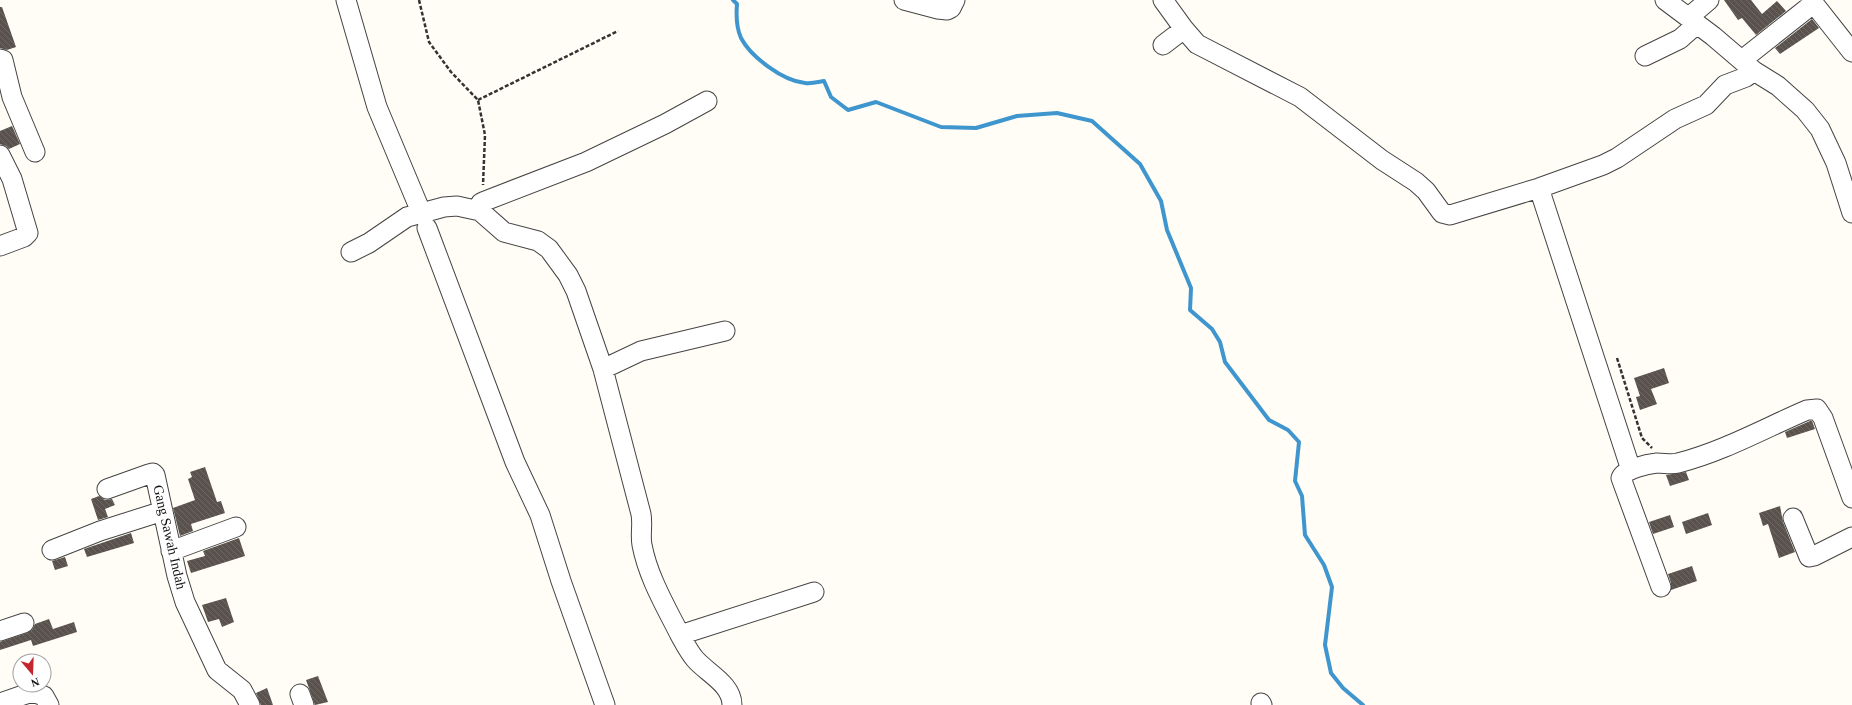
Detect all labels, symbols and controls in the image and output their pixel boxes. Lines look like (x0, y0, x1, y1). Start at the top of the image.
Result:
street label: Gang Sawah Indah (150, 484, 189, 591)
north arrow (12, 653, 52, 693)
text: N (29, 675, 41, 689)

